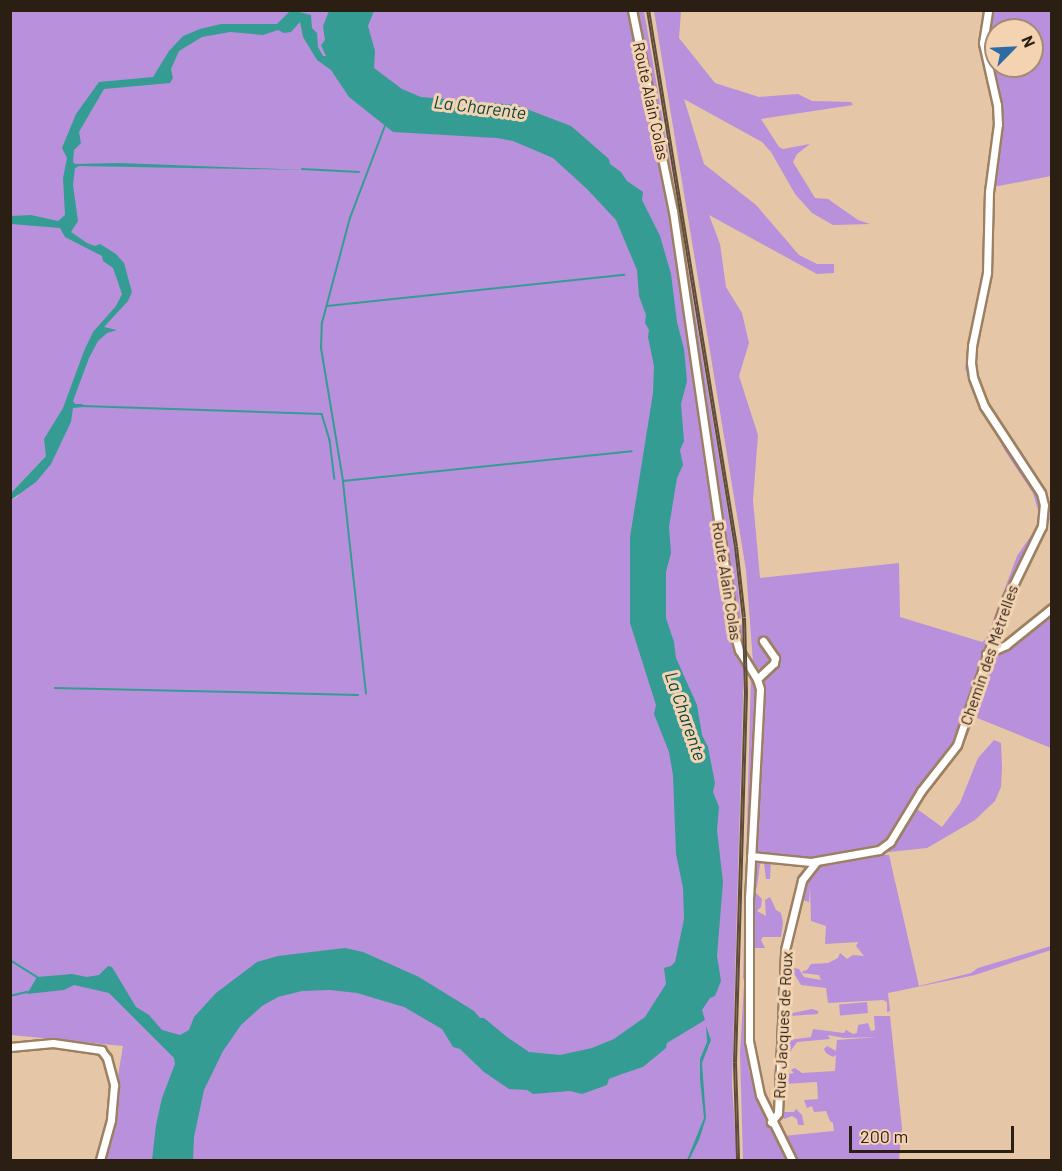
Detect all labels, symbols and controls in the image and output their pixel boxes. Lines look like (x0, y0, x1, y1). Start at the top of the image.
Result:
north arrow (984, 18, 1044, 78)
text: N (1018, 33, 1040, 50)
street label: Route Alain Colas (629, 40, 673, 162)
water label: La Charente (433, 91, 527, 123)
street label: Route Alain Colas (708, 520, 746, 642)
street label: Chemin des Métrelles (956, 582, 1022, 728)
water label: La Charente (661, 669, 711, 763)
street label: Rue Jacques de Roux (770, 951, 796, 1099)
scale bar (852, 1114, 1017, 1152)
text: 200 m (860, 1125, 908, 1147)

